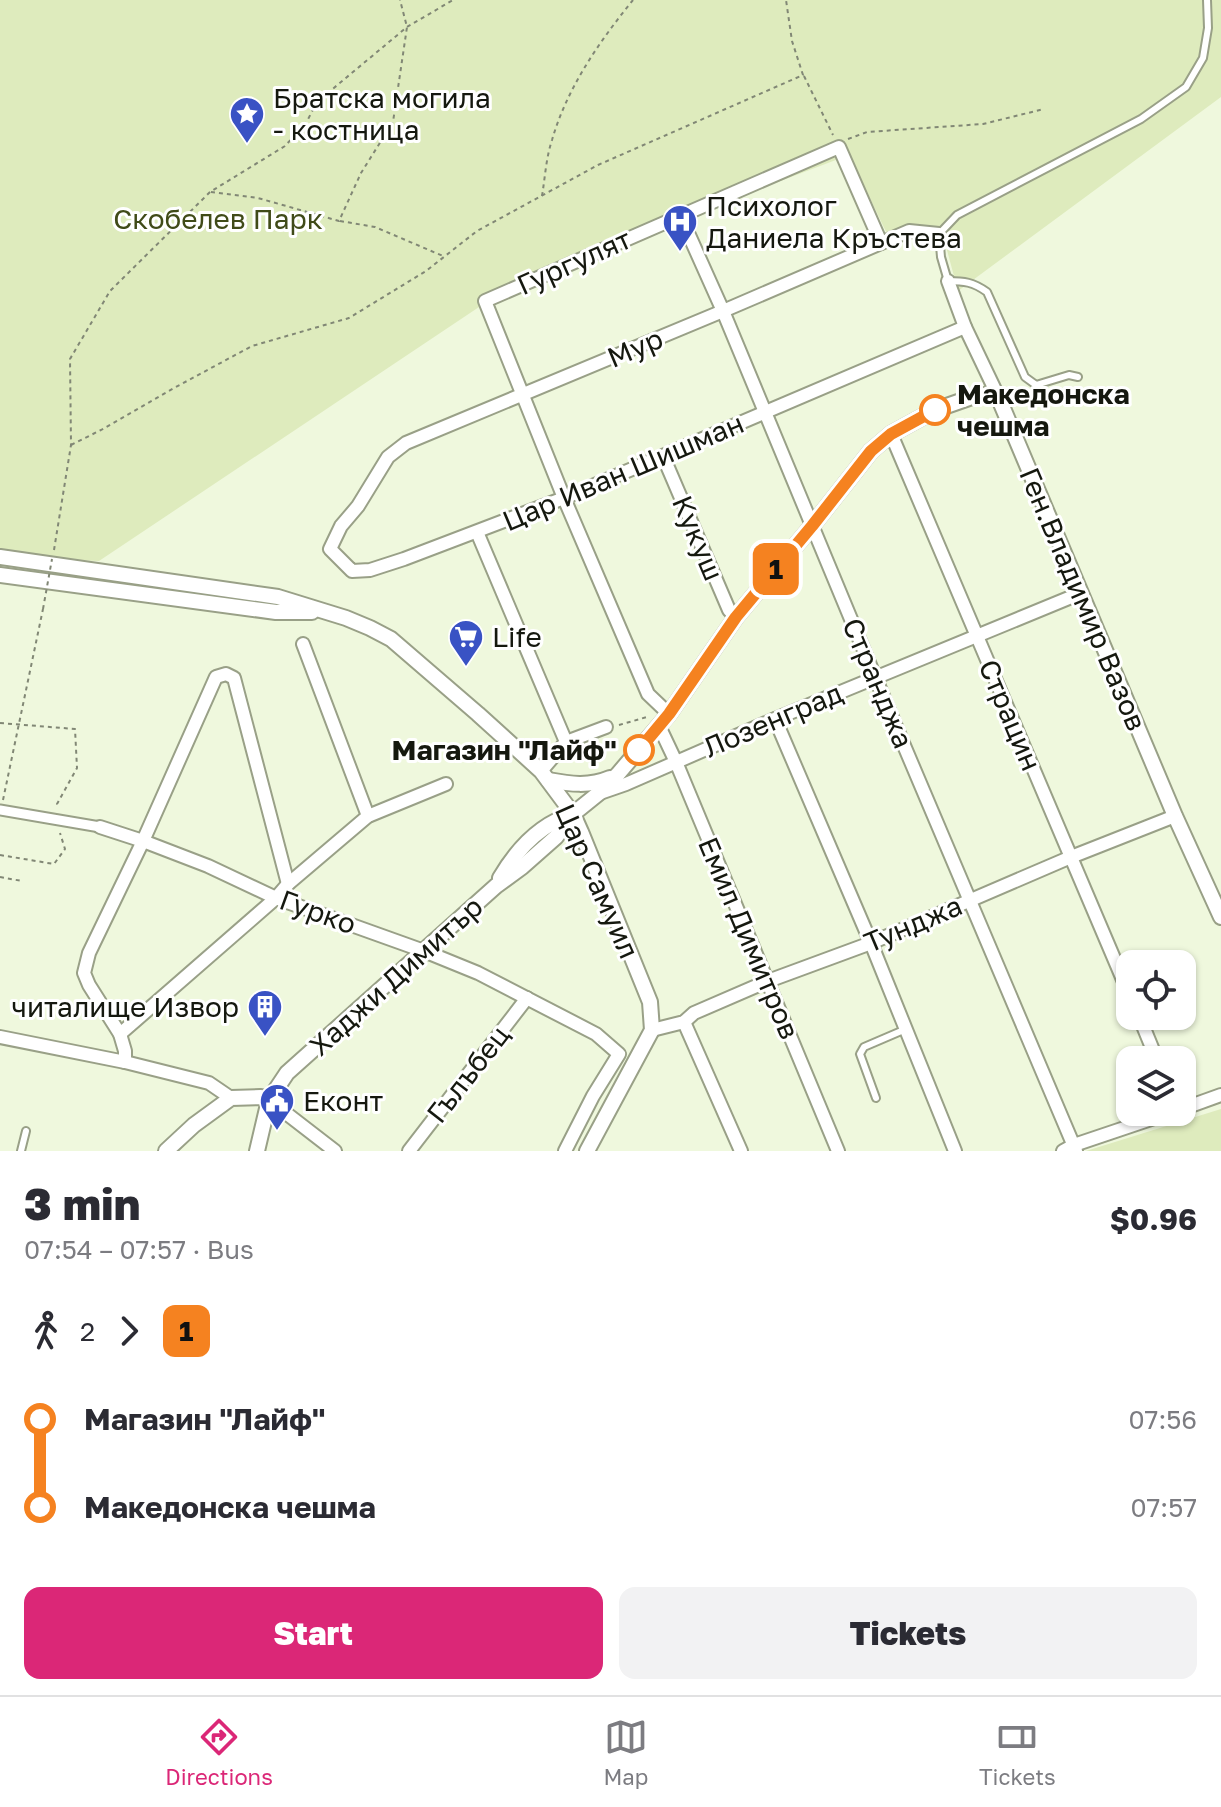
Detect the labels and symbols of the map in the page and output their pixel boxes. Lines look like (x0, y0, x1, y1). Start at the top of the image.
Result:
place label: Братска могила - костница (273, 81, 491, 146)
place icon: Братска могила - костница (228, 95, 266, 145)
place label: Психолог Даниела Кръстева (706, 189, 962, 254)
park label: Скобелев Парк (113, 202, 323, 235)
hospital icon: Психолог Даниела Кръстева (661, 203, 699, 253)
street label: Гургулят (512, 222, 636, 301)
street label: Мур (602, 321, 667, 374)
place label: Македонска чешма (957, 377, 1130, 442)
marker: Македонска чешма (920, 395, 950, 425)
street label: Цар Иван Шишман (497, 406, 748, 537)
street label: Ген.Владимир Вазов (1013, 462, 1154, 735)
street label: Кукуш (666, 490, 731, 585)
line badge: 1 (750, 543, 802, 595)
street label: Странджа (836, 613, 921, 753)
supermarket icon: Life (447, 618, 485, 668)
place label: Life (492, 620, 542, 653)
street label: Страцин (972, 654, 1049, 775)
street label: Лозенград (698, 675, 847, 764)
place label: Магазин "Лайф" (392, 733, 617, 766)
marker: Магазин "Лайф" (624, 735, 654, 765)
street label: Цар Самуил (549, 798, 646, 963)
street label: Емил Димитров (692, 832, 807, 1044)
street label: Гурко (276, 883, 361, 940)
street label: Тунджа (859, 888, 967, 959)
street label: Хаджи Димитър (302, 889, 489, 1062)
building icon: читалище Извор (246, 988, 284, 1038)
place label: читалище Извор (11, 990, 239, 1023)
street label: Гълъбец (419, 1019, 516, 1129)
public building icon: Еконт (258, 1082, 296, 1132)
place label: Еконт (303, 1084, 384, 1117)

